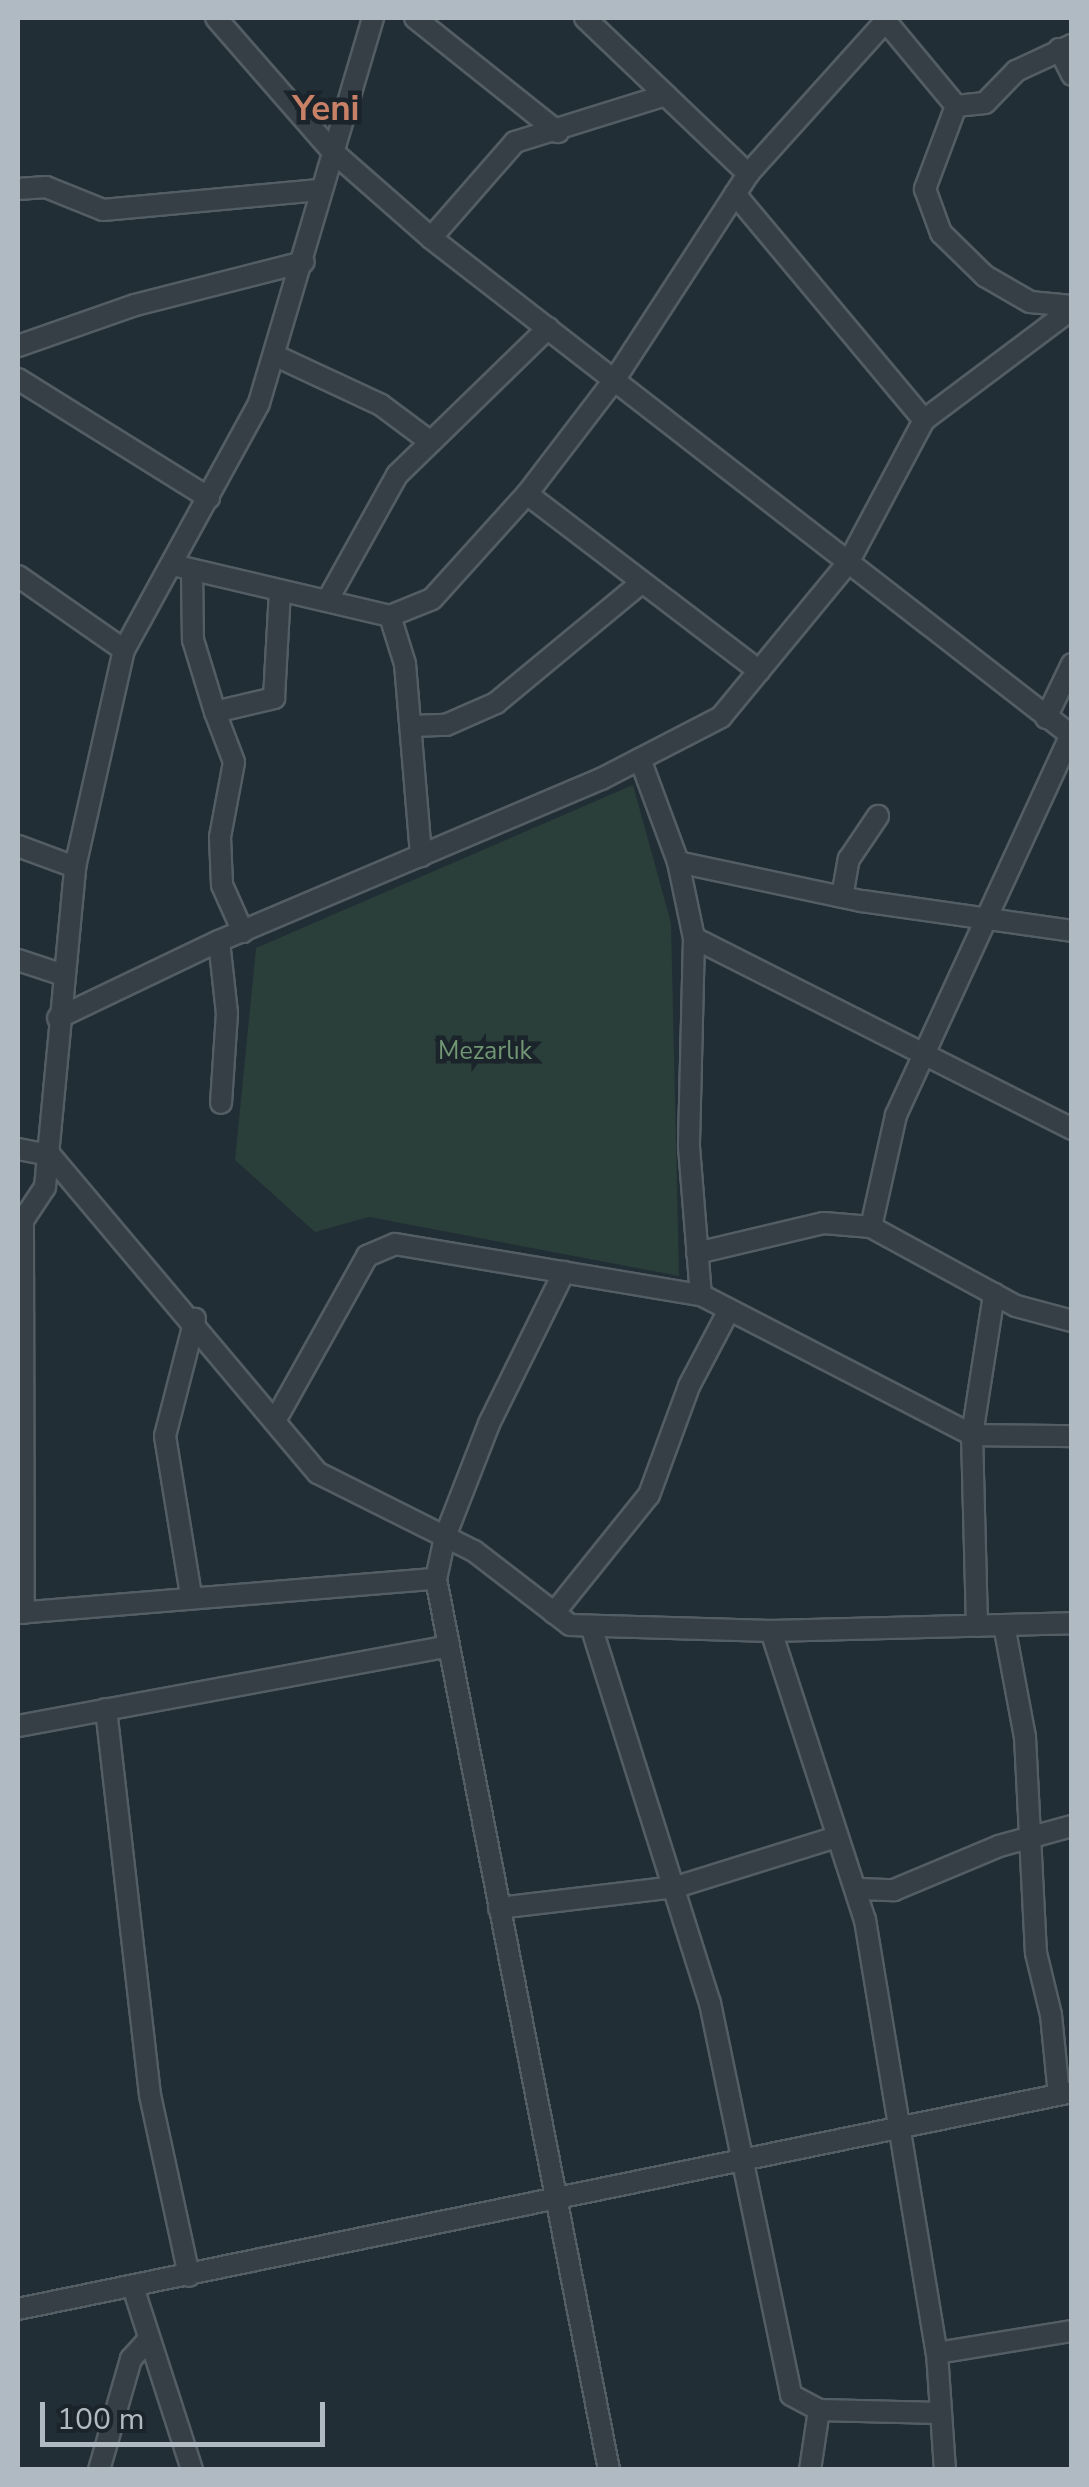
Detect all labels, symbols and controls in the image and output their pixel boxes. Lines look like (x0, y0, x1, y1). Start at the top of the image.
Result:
district label: Yeni (292, 88, 360, 130)
park label: Mezarlık (438, 1036, 532, 1066)
scale bar (45, 2382, 330, 2444)
text: 100 m (57, 2399, 144, 2440)

